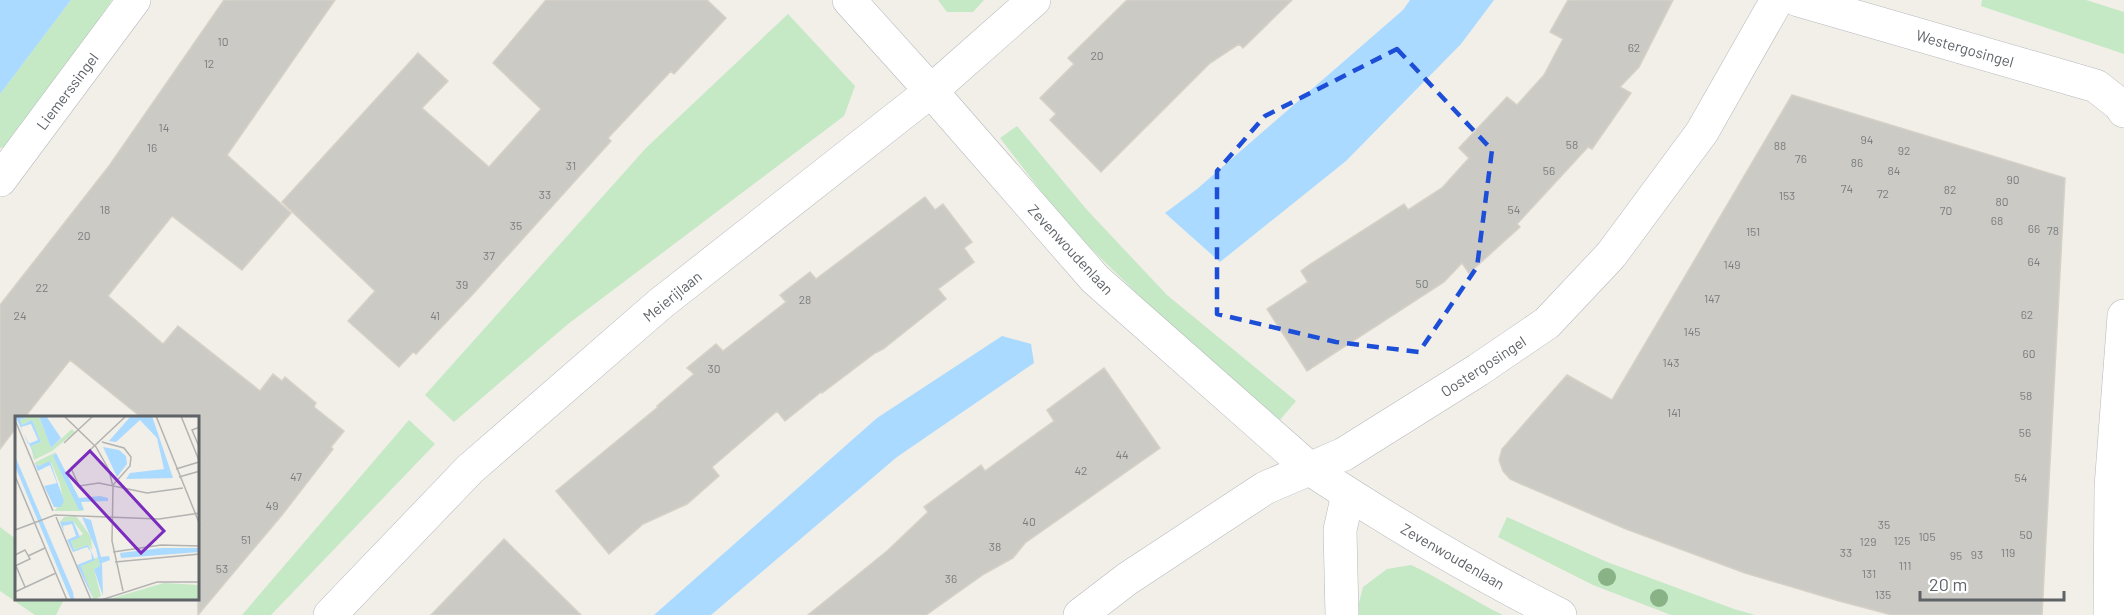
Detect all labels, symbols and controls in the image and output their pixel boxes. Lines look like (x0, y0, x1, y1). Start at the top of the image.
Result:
street label: Westergosingel (1914, 25, 2016, 71)
house number: 10 (218, 34, 228, 48)
house number: 62 (1628, 40, 1640, 54)
house number: 20 (1090, 48, 1104, 62)
street label: Liemerssingel (32, 49, 102, 133)
house number: 12 (204, 56, 214, 70)
house number: 14 (159, 120, 169, 134)
house number: 94 (1861, 132, 1873, 146)
house number: 58 (1566, 137, 1578, 151)
house number: 88 (1774, 138, 1786, 152)
house number: 16 (147, 140, 157, 154)
house number: 92 (1898, 143, 1910, 157)
house number: 76 (1795, 151, 1807, 165)
house number: 86 (1851, 155, 1863, 169)
house number: 31 (566, 158, 576, 172)
house number: 56 (1543, 163, 1555, 177)
house number: 84 (1888, 163, 1900, 177)
house number: 90 (2006, 172, 2020, 186)
house number: 74 (1841, 181, 1853, 195)
house number: 82 (1944, 182, 1956, 196)
house number: 72 (1877, 186, 1889, 200)
house number: 33 (539, 187, 551, 201)
house number: 153 (1779, 188, 1795, 202)
house number: 80 (1995, 194, 2009, 208)
street label: Zevenwoudenlaan (1025, 200, 1117, 298)
house number: 18 (100, 202, 110, 216)
house number: 54 (1508, 202, 1520, 216)
house number: 70 (1940, 203, 1952, 217)
house number: 68 (1991, 213, 2003, 227)
house number: 35 (510, 218, 522, 232)
house number: 66 (2028, 221, 2040, 235)
house number: 78 (2047, 223, 2059, 237)
house number: 151 (1746, 224, 1760, 238)
house number: 20 (77, 228, 91, 242)
house number: 37 (483, 248, 495, 262)
house number: 64 (2028, 254, 2040, 268)
house number: 149 (1723, 257, 1741, 271)
street label: Meierijlaan (639, 267, 705, 325)
house number: 50 (1416, 276, 1428, 290)
house number: 39 (456, 277, 468, 291)
house number: 22 (36, 280, 48, 294)
house number: 147 (1704, 291, 1720, 305)
house number: 28 (799, 292, 811, 306)
house number: 62 (2021, 307, 2033, 321)
house number: 24 (13, 308, 27, 322)
house number: 41 (430, 308, 440, 322)
house number: 145 (1684, 324, 1700, 338)
street label: Oostergosingel (1437, 332, 1529, 400)
house number: 60 (2023, 346, 2035, 360)
house number: 143 (1663, 355, 1680, 369)
house number: 30 (708, 361, 720, 375)
house number: 58 (2020, 388, 2032, 402)
house number: 141 (1667, 405, 1681, 419)
inset map (15, 416, 200, 600)
house number: 56 (2019, 425, 2031, 439)
house number: 44 (1115, 447, 1129, 461)
house number: 42 (1074, 463, 1088, 477)
house number: 47 (290, 469, 302, 483)
house number: 54 (2015, 470, 2027, 484)
house number: 49 (266, 498, 278, 512)
house number: 40 (1022, 514, 1036, 528)
house number: 35 (1878, 517, 1890, 531)
street label: Zevenwoudenlaan (1398, 519, 1508, 593)
house number: 50 (2020, 527, 2032, 541)
house number: 105 (1918, 529, 1936, 543)
house number: 51 (241, 532, 251, 546)
house number: 125 (1894, 533, 1910, 547)
house number: 129 (1860, 534, 1876, 548)
house number: 38 (989, 539, 1001, 553)
house number: 33 (1840, 545, 1852, 559)
house number: 119 (2001, 545, 2015, 559)
house number: 93 (1971, 547, 1983, 561)
house number: 95 (1950, 548, 1962, 562)
house number: 111 (1899, 558, 1911, 572)
house number: 53 (216, 561, 228, 575)
scale bar (1920, 564, 2064, 602)
house number: 131 (1862, 566, 1876, 580)
house number: 36 (945, 571, 957, 585)
text: 20 m (1929, 573, 1967, 595)
house number: 135 (1875, 587, 1891, 601)

